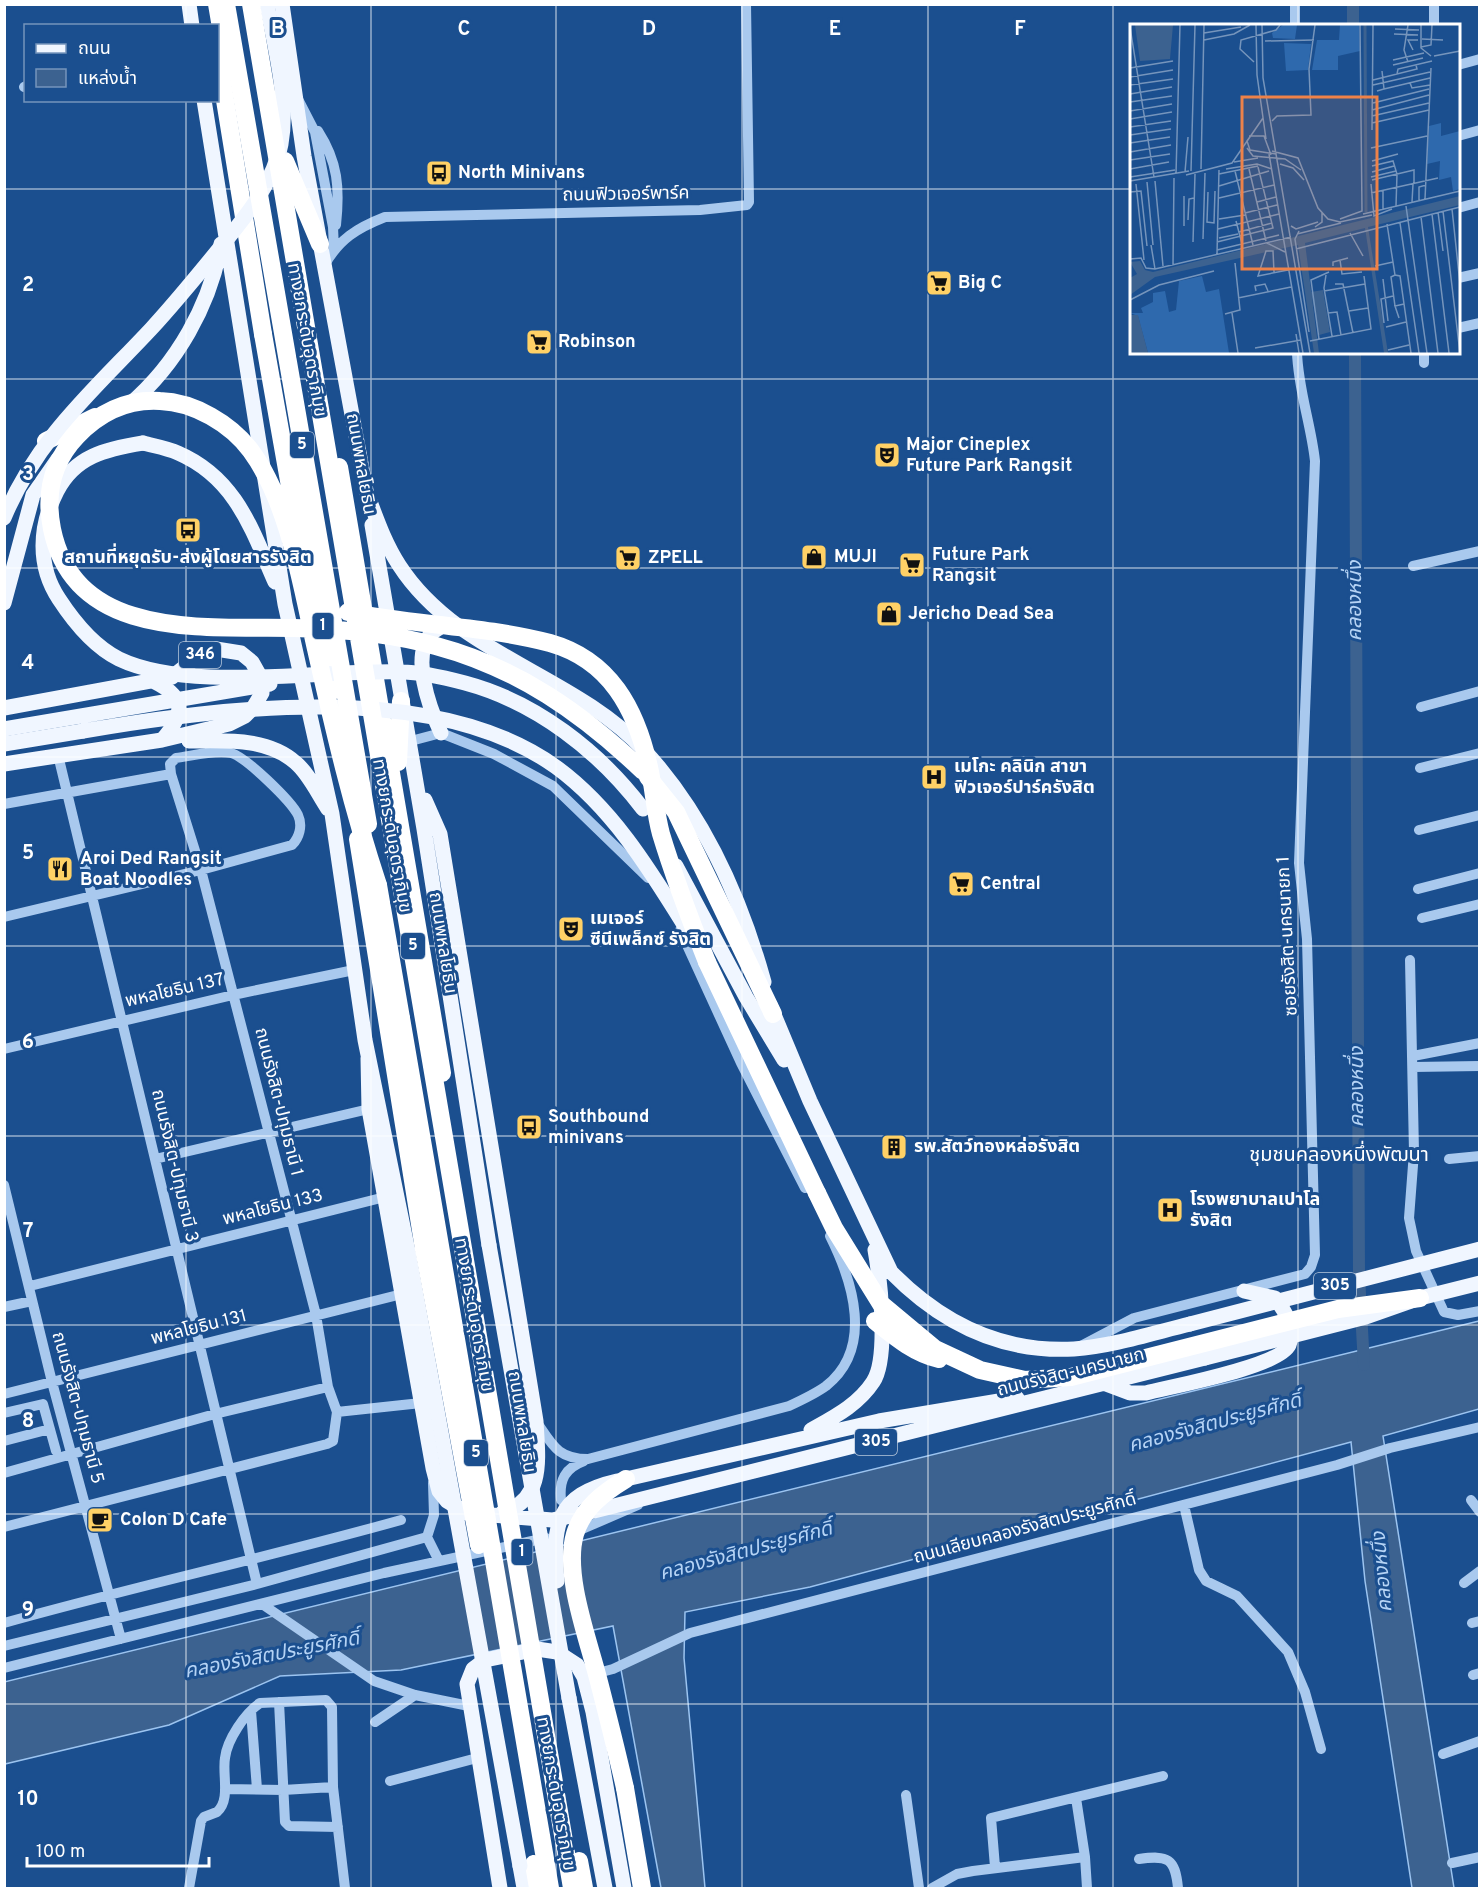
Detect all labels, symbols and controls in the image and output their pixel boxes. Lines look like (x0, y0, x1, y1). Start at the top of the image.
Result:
text: B (271, 17, 285, 43)
text: C (458, 17, 470, 43)
text: D (642, 17, 656, 43)
text: E (829, 17, 841, 43)
text: F (1014, 17, 1026, 43)
legend (24, 24, 219, 102)
inset map (1130, 24, 1460, 354)
text: ถนน (78, 38, 111, 61)
text: แหล่งน้ำ (78, 65, 137, 91)
bus stop icon: North Minivans (424, 158, 454, 188)
place label: North Minivans (458, 162, 585, 185)
street label: ถนนฟิวเจอร์พาร์ค (562, 182, 690, 208)
street label: ทางยกระดับอุตราภิมุข (281, 261, 331, 419)
supermarket icon: Big C (924, 268, 954, 298)
place label: Big C (958, 272, 1002, 295)
text: 2 (22, 273, 34, 299)
supermarket icon: Robinson (524, 327, 554, 357)
place label: Robinson (558, 331, 636, 354)
street label: ถนนพหลโยธิน (340, 411, 380, 517)
road number: 5 (290, 432, 314, 458)
place label: Major Cineplex Future Park Rangsit (906, 434, 1072, 478)
theatre icon: Major Cineplex Future Park Rangsit (872, 440, 902, 470)
text: 3 (22, 462, 34, 488)
bus stop icon: สถานที่หยุดรับ-ส่งผู้โดยสารรังสิต (173, 515, 203, 545)
shop icon: MUJI (799, 542, 829, 572)
place label: สถานที่หยุดรับ-ส่งผู้โดยสารรังสิต (64, 543, 312, 570)
supermarket icon: ZPELL (613, 543, 643, 573)
place label: Future Park Rangsit (932, 544, 1030, 588)
place label: MUJI (834, 546, 877, 569)
place label: ZPELL (648, 547, 703, 570)
supermarket icon: Future Park Rangsit (897, 550, 927, 580)
water label: คลองหนึ่ง (1340, 559, 1369, 641)
shop icon: Jericho Dead Sea (874, 599, 904, 629)
place label: Jericho Dead Sea (908, 603, 1054, 626)
road number: 1 (312, 613, 334, 639)
road number: 346 (179, 642, 221, 668)
text: 4 (22, 651, 34, 677)
place label: เมโกะ คลินิก สาขา ฟิวเจอร์ปาร์ครังสิต (954, 756, 1095, 800)
street label: ทางยกระดับอุตราภิมุข (366, 757, 416, 915)
hospital icon: เมโกะ คลินิก สาขา ฟิวเจอร์ปาร์ครังสิต (919, 762, 949, 792)
text: 5 (22, 841, 34, 867)
place label: Aroi Ded Rangsit Boat Noodles (80, 848, 222, 892)
restaurant icon: Aroi Ded Rangsit Boat Noodles (45, 854, 75, 884)
street label: ซอยรังสิต-นครนายก 1 (1272, 855, 1304, 1017)
supermarket icon: Central (946, 869, 976, 899)
place label: Central (980, 873, 1041, 896)
street label: ถนนพหลโยธิน (423, 890, 461, 996)
place label: เมเจอร์ ซีนีเพล็กซ์ รังสิต (590, 908, 711, 952)
theatre icon: เมเจอร์ ซีนีเพล็กซ์ รังสิต (556, 914, 586, 944)
road number: 5 (401, 933, 425, 959)
street label: พหลโยธิน 137 (123, 968, 227, 1014)
street label: ถนนรังสิต-ปทุมธานี 1 (248, 1025, 308, 1179)
text: 6 (22, 1030, 34, 1056)
water label: คลองหนึ่ง (1342, 1045, 1371, 1127)
street label: ถนนรังสิต-ปทุมธานี 3 (145, 1087, 203, 1245)
place label: Southbound minivans (548, 1106, 649, 1150)
bus stop icon: Southbound minivans (514, 1112, 544, 1142)
building icon: รพ.สัตว์ทองหล่อรังสิต (879, 1132, 909, 1162)
place label: รพ.สัตว์ทองหล่อรังสิต (914, 1136, 1080, 1159)
district label: ชุมชนคลองหนึ่งพัฒนา (1249, 1140, 1429, 1169)
street label: พหลโยธิน 133 (220, 1184, 326, 1232)
place label: โรงพยาบาลเปาโล รังสิต (1190, 1189, 1320, 1233)
hospital icon: โรงพยาบาลเปาโล รังสิต (1155, 1195, 1185, 1225)
text: 7 (23, 1219, 33, 1245)
street label: ทางยกระดับอุตราภิมุข (448, 1236, 498, 1394)
road number: 305 (1314, 1273, 1356, 1299)
street label: พหลโยธิน 131 (149, 1305, 249, 1351)
street label: ถนนรังสิต-ปทุมธานี 5 (46, 1329, 108, 1487)
street label: ถนนรังสิต-นครนายก (995, 1344, 1147, 1402)
street label: ถนนพหลโยธิน (502, 1369, 540, 1475)
water label: คลองรังสิตประยูรศักดิ์ (1126, 1386, 1309, 1460)
text: 8 (22, 1409, 34, 1435)
road number: 305 (855, 1429, 897, 1455)
road number: 5 (464, 1440, 488, 1466)
street label: ถนนเลียบคลองรังสิตประยูรศักดิ์ (911, 1487, 1139, 1570)
cafe icon: Colon D Cafe (85, 1505, 115, 1535)
place label: Colon D Cafe (120, 1509, 227, 1532)
water label: คลองรังสิตประยูรศักดิ์ (657, 1514, 840, 1588)
water label: คลองหนึ่ง (1363, 1529, 1399, 1614)
road number: 1 (512, 1539, 532, 1565)
text: 9 (22, 1598, 34, 1624)
water label: คลองรังสิตประยูรศักดิ์ (182, 1625, 367, 1686)
street label: ทางยกระดับอุตราภิมุข (530, 1715, 580, 1873)
text: 10 (17, 1787, 39, 1813)
scale bar (27, 1830, 208, 1868)
text: 100 m (36, 1841, 85, 1864)

